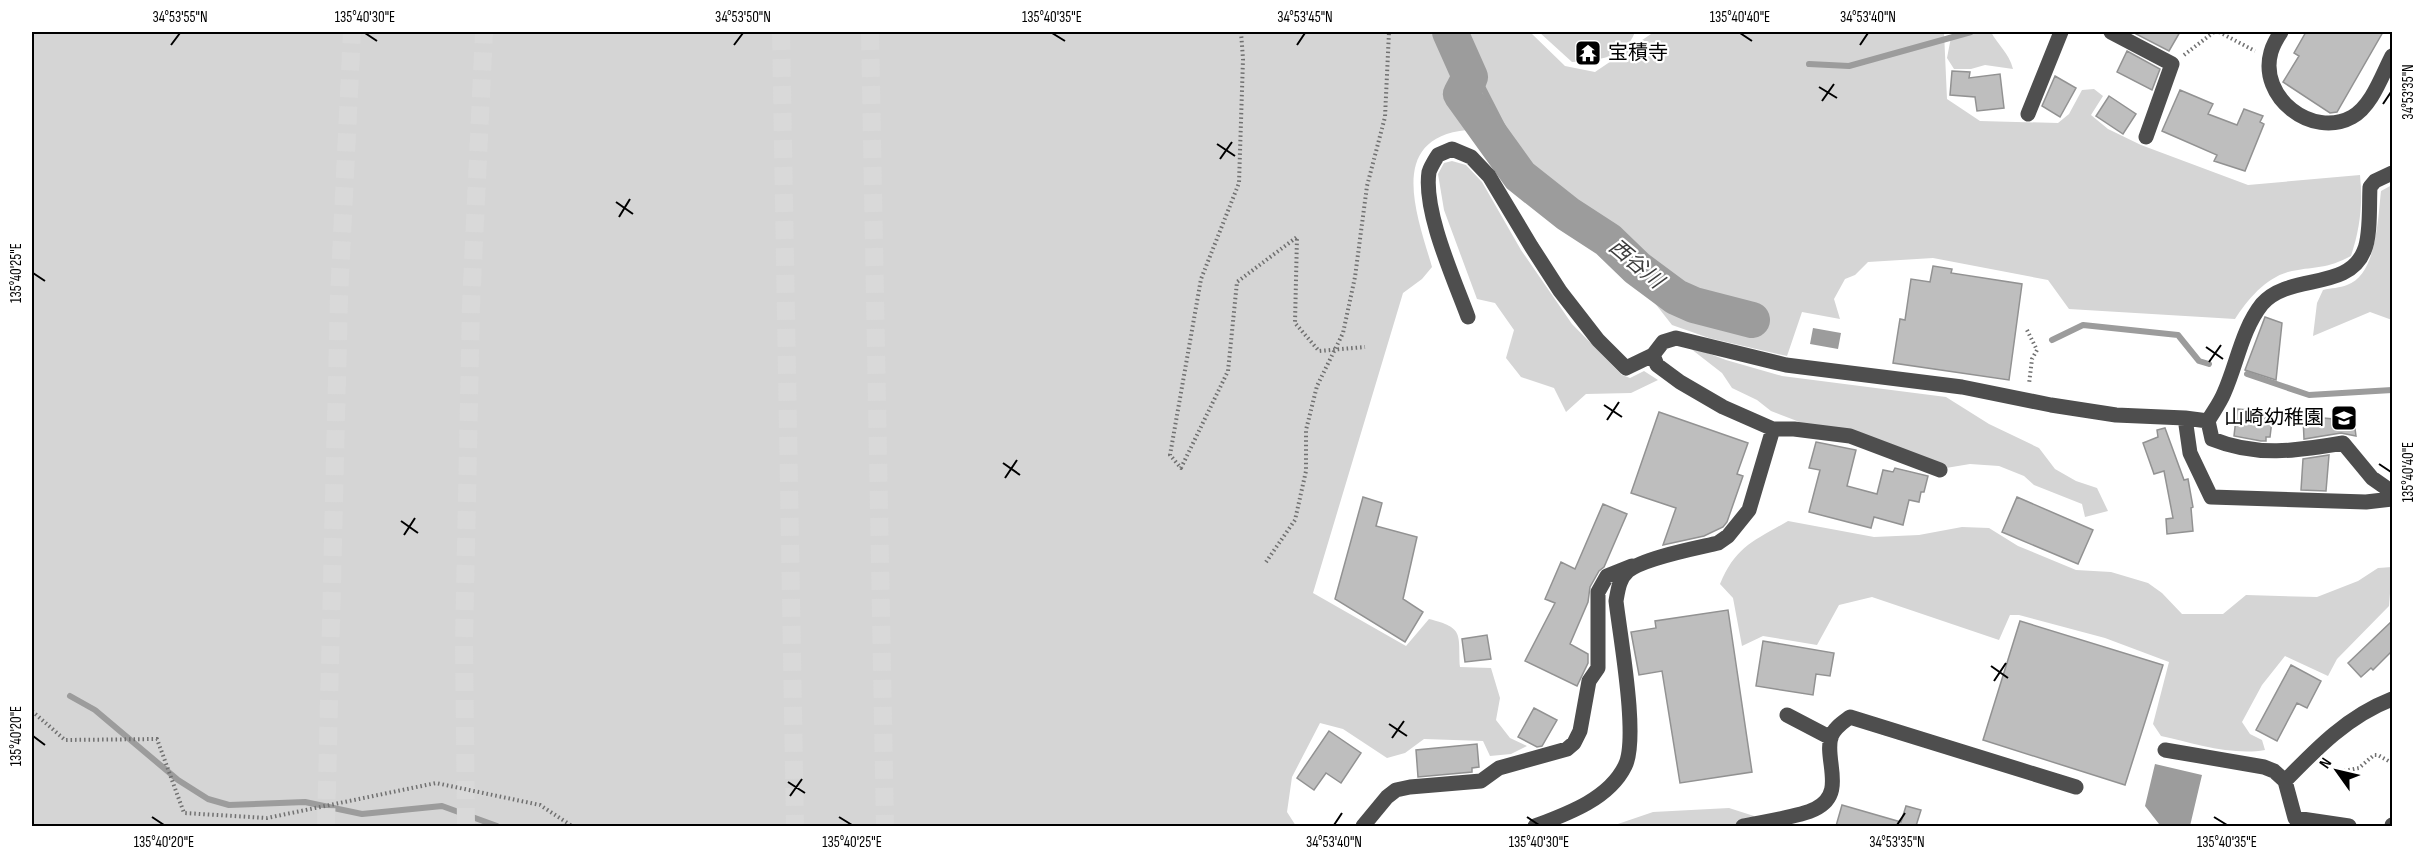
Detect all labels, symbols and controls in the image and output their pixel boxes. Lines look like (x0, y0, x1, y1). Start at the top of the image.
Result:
text: 34°53'55"N (152, 8, 208, 27)
text: 135°40'30"E (335, 8, 395, 27)
text: 34°53'50"N (715, 8, 771, 27)
text: 135°40'35"E (1022, 8, 1082, 27)
text: 34°53'45"N (1277, 8, 1333, 27)
text: 135°40'40"E (1710, 8, 1770, 27)
text: 34°53'40"N (1840, 8, 1896, 27)
temple icon: 宝積寺 (1573, 38, 1603, 68)
place label: 宝積寺 (1608, 41, 1668, 65)
text: 34°53'35"N (2399, 64, 2418, 120)
water label: 西谷川 (1604, 234, 1670, 295)
text: 135°40'25"E (7, 243, 26, 303)
school or university icon: 山崎幼稚園 (2329, 403, 2359, 433)
place label: 山崎幼稚園 (2224, 406, 2324, 430)
text: 135°40'40"E (2399, 442, 2418, 502)
text: 135°40'20"E (7, 706, 26, 766)
north arrow (2307, 741, 2367, 801)
text: N (2316, 755, 2336, 772)
text: 135°40'20"E (134, 833, 194, 852)
text: 135°40'25"E (822, 833, 882, 852)
text: 34°53'40"N (1306, 833, 1362, 852)
text: 135°40'30"E (1509, 833, 1569, 852)
text: 34°53'35"N (1869, 833, 1925, 852)
text: 135°40'35"E (2197, 833, 2257, 852)

